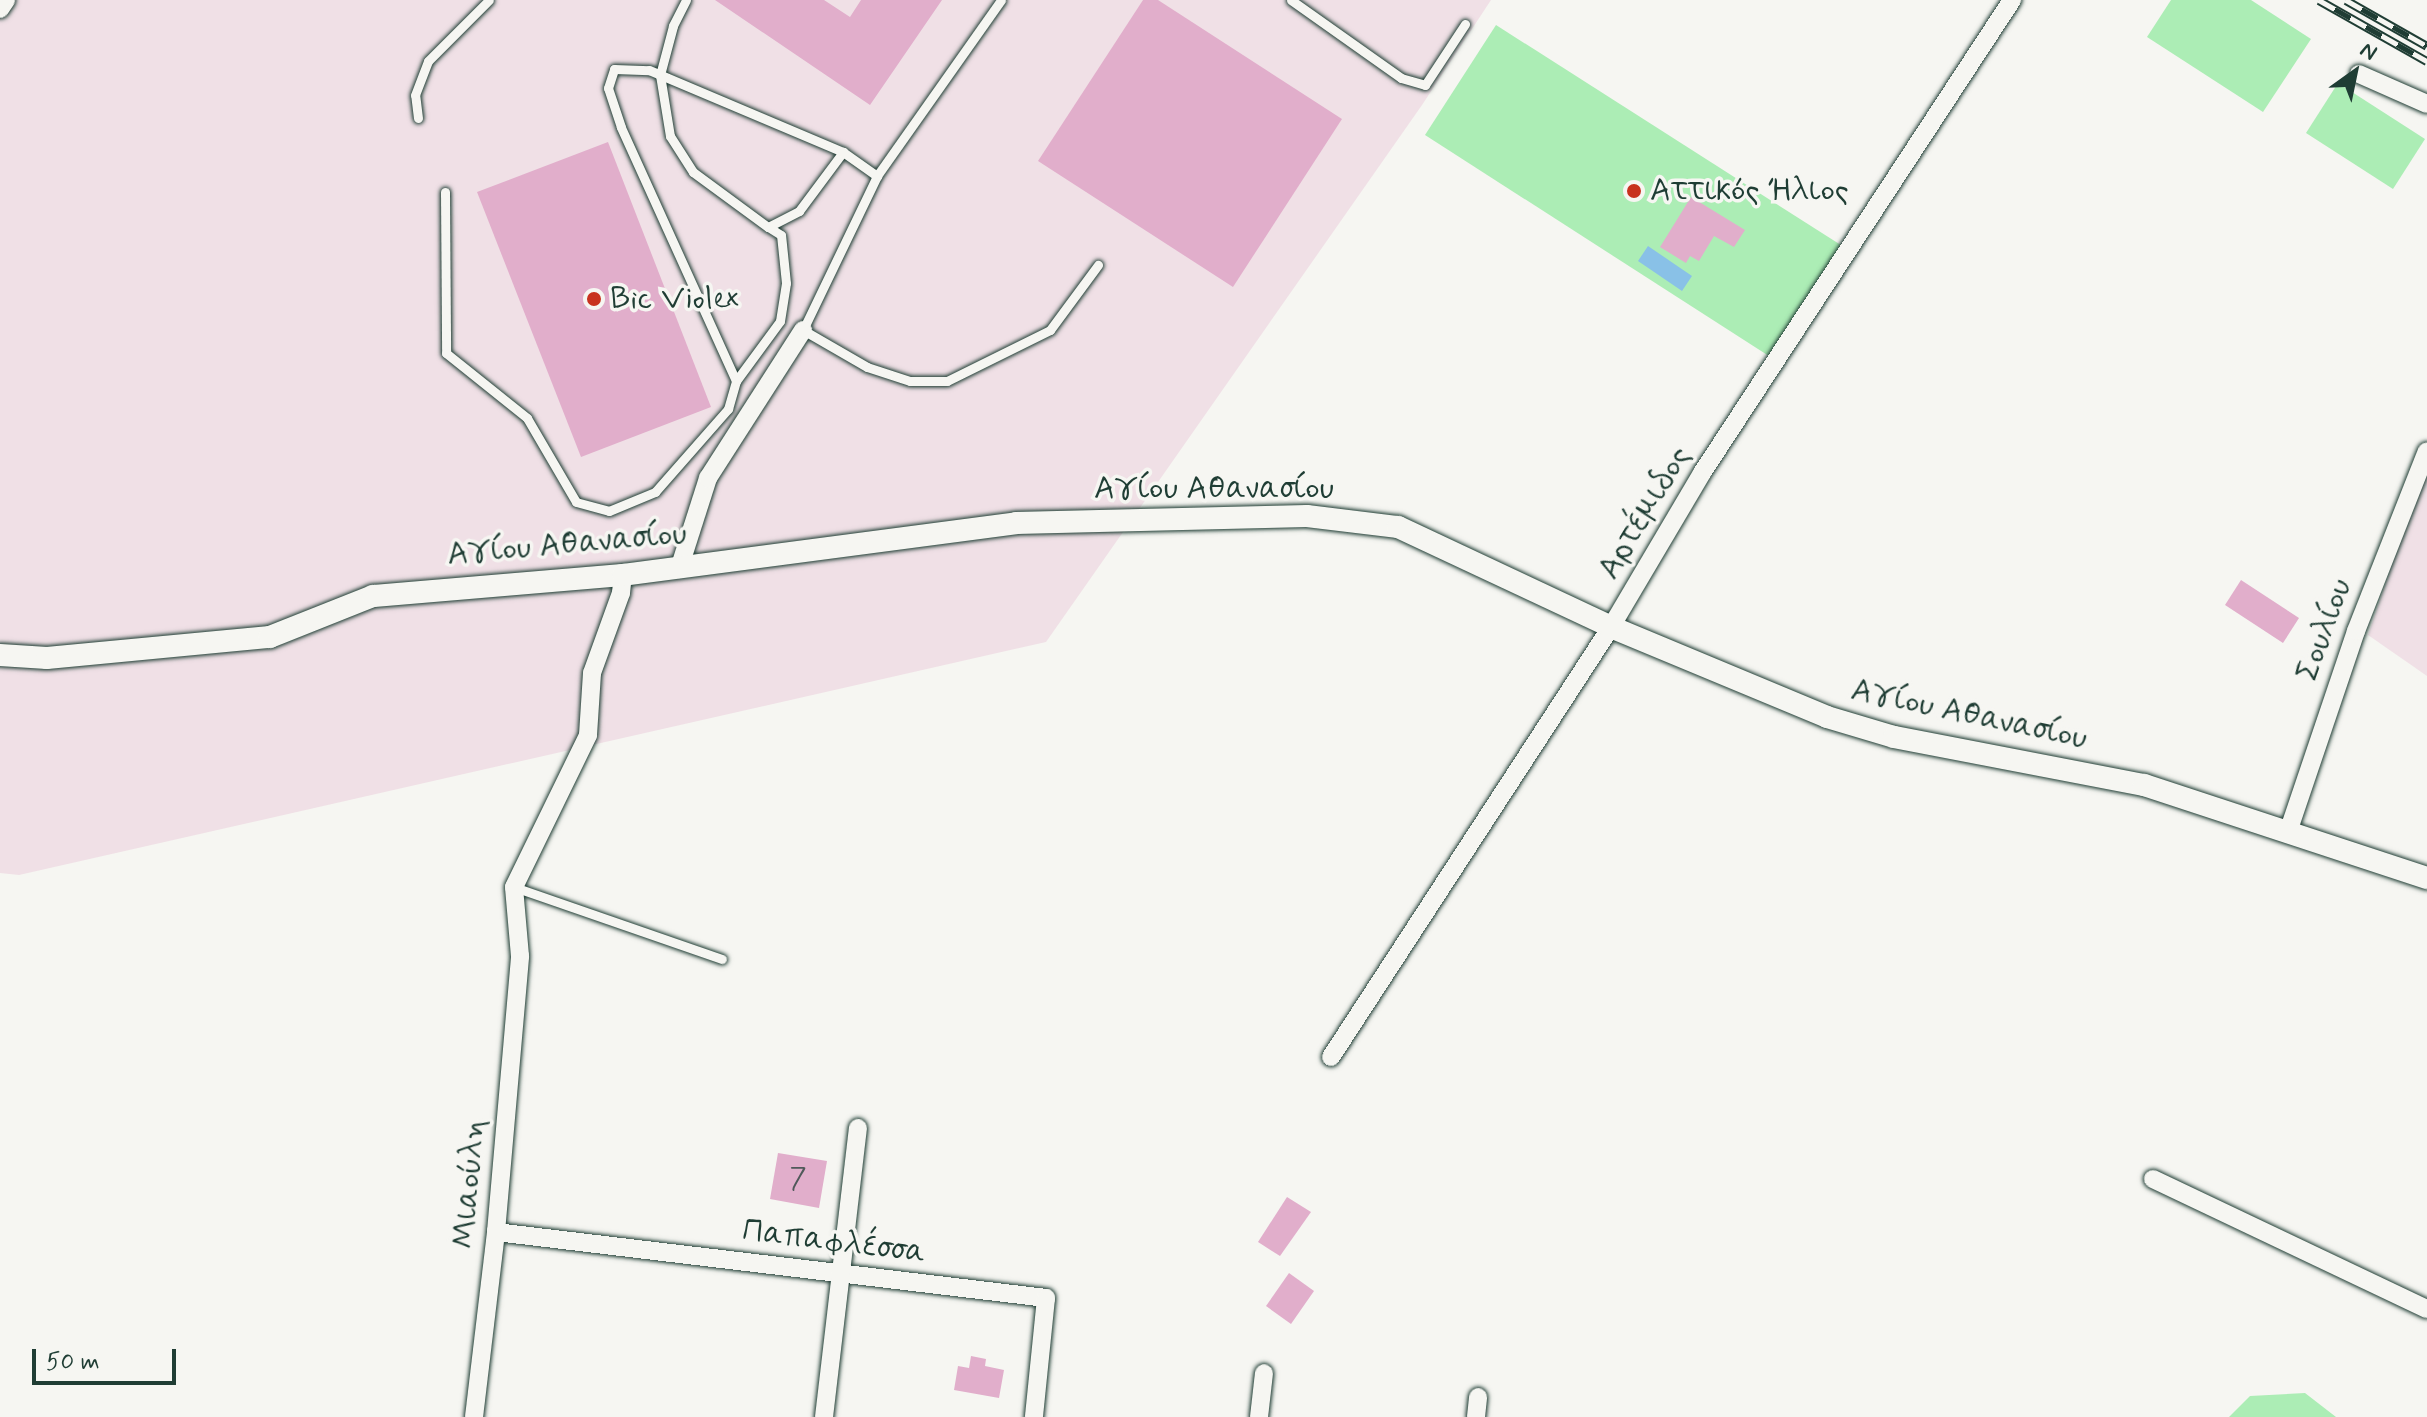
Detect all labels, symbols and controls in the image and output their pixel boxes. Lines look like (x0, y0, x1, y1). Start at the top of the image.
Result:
north arrow (2315, 32, 2395, 112)
text: N (2354, 36, 2382, 68)
place label: Αττικός Ήλιος (1650, 172, 1849, 210)
marker: Αττικός Ήλιος (1625, 182, 1643, 200)
place label: Bic Violex (610, 280, 736, 318)
marker: Bic Violex (585, 290, 603, 308)
street label: Αρτέμιδος (1590, 440, 1700, 586)
street label: Αγίου Αθανασίου (1094, 470, 1334, 508)
street label: Αγίου Αθανασίου (446, 515, 688, 575)
street label: Σουλίου (2289, 574, 2361, 686)
street label: Αγίου Αθανασίου (1848, 671, 2090, 759)
street label: Μιαούλη (445, 1118, 495, 1250)
house number: 7 (790, 1163, 806, 1197)
street label: Παπαφλέσσα (740, 1212, 928, 1272)
scale bar (36, 1333, 180, 1383)
text: 50 m (46, 1347, 100, 1378)

